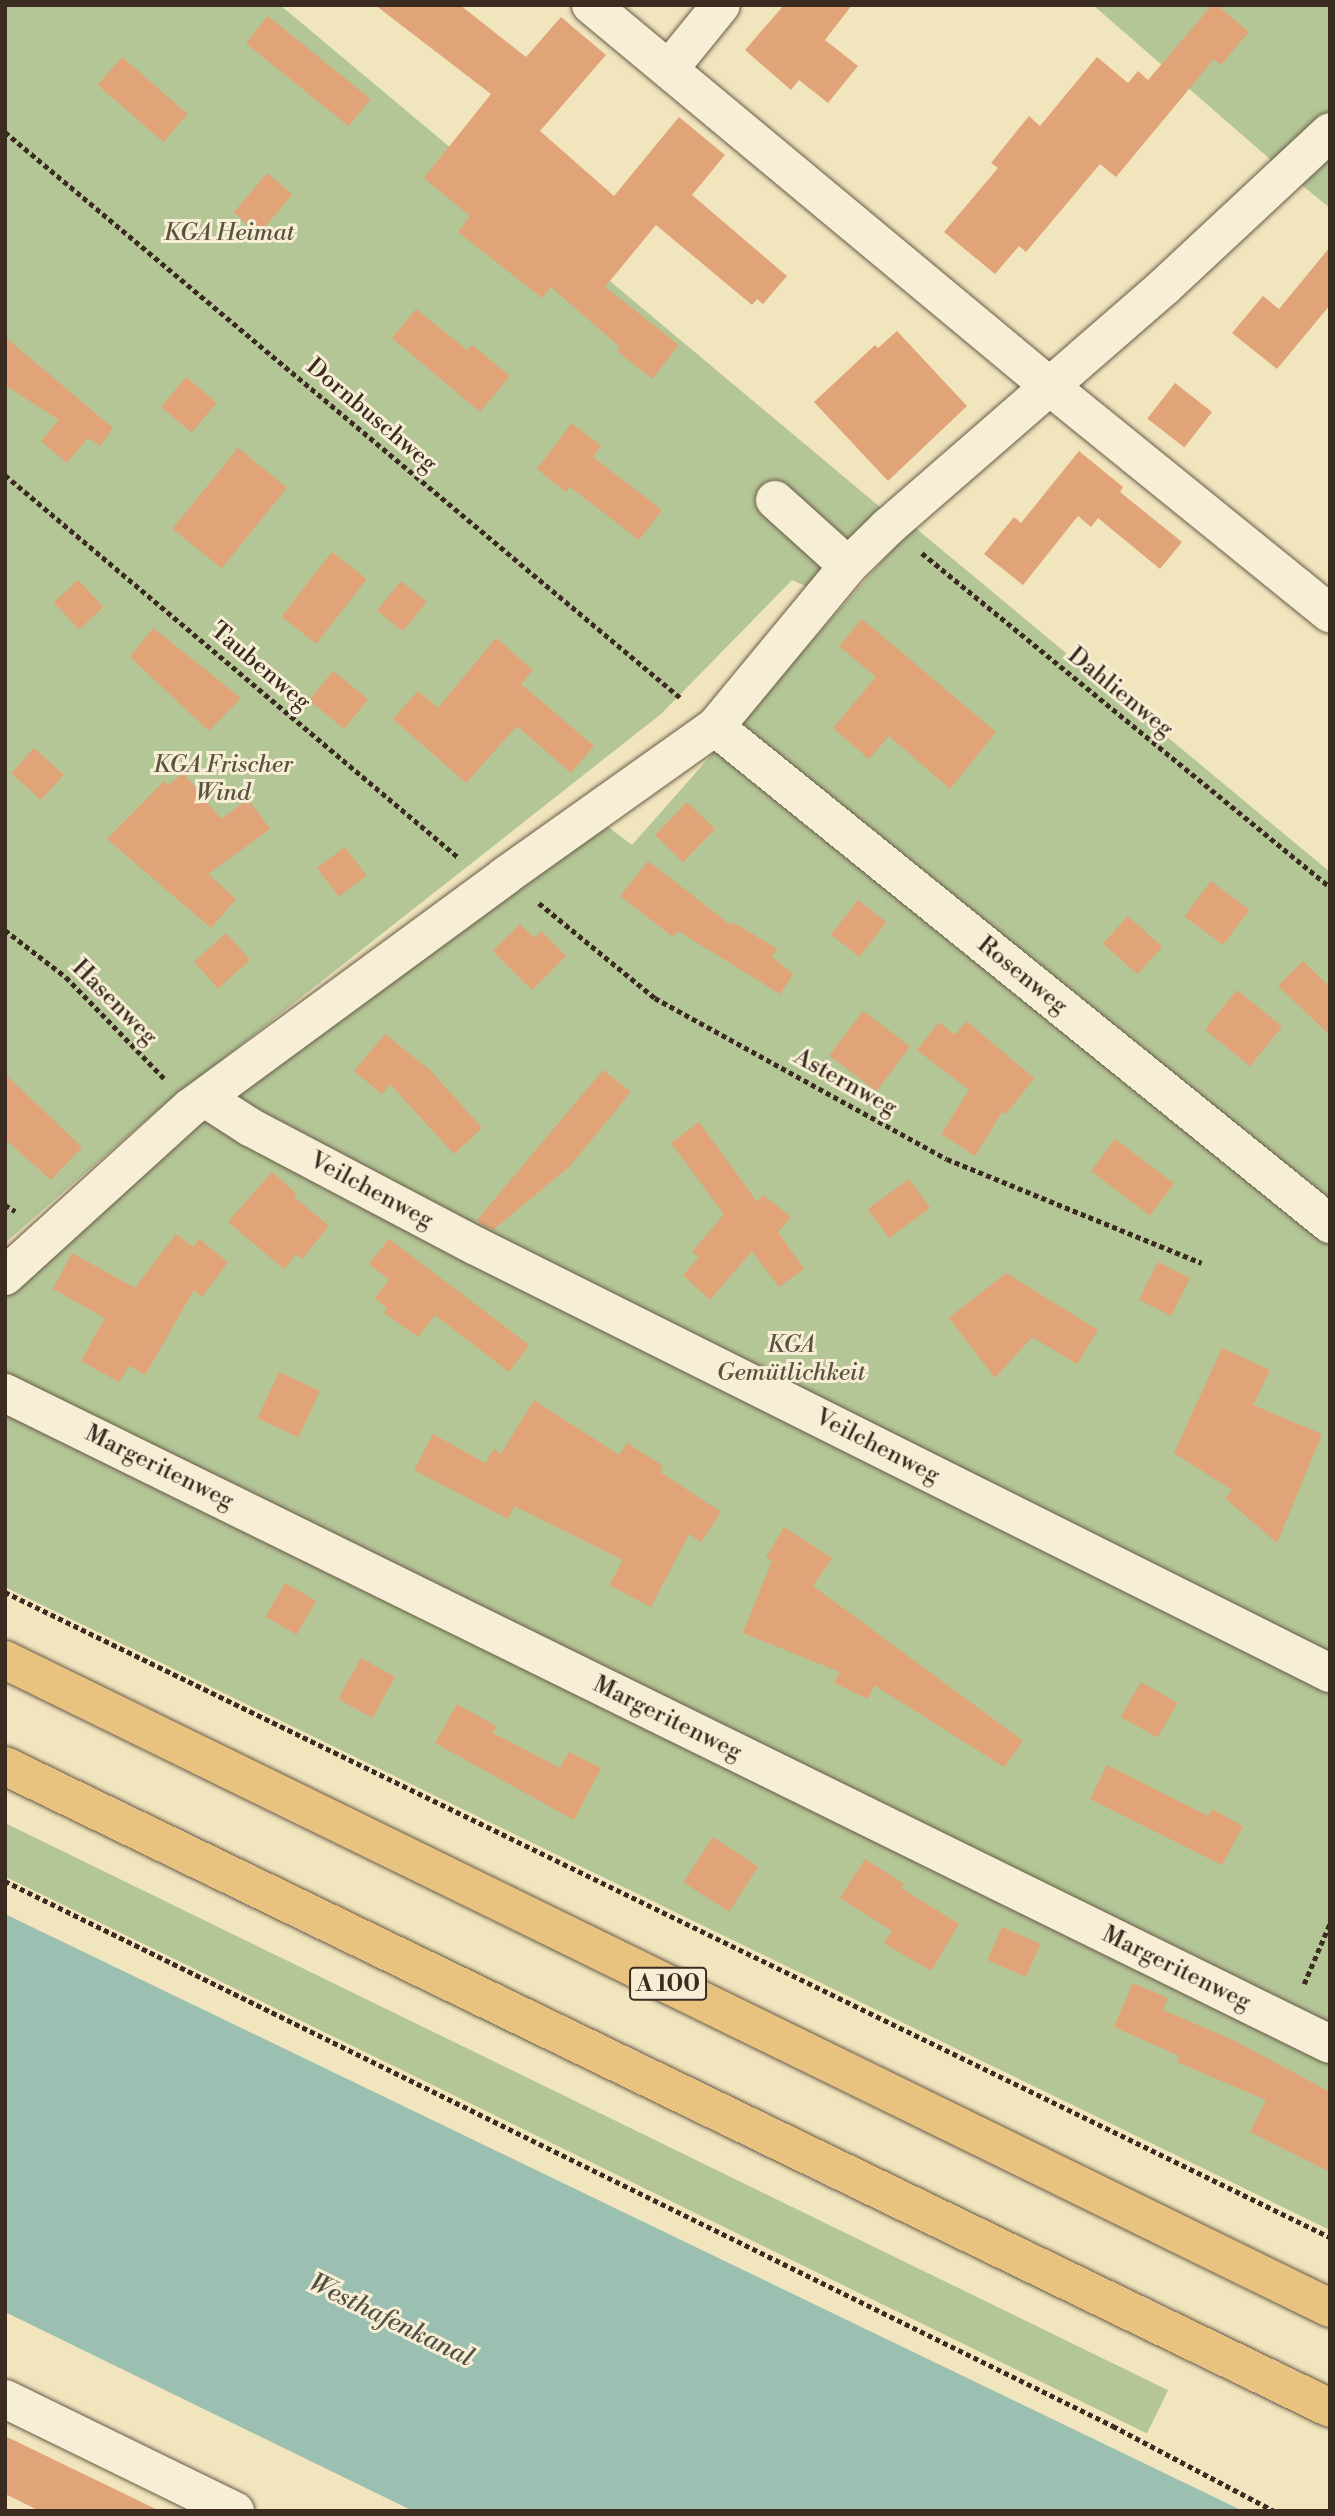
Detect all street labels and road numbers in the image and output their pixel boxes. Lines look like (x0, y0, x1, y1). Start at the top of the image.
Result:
street label: Dornbuschweg (300, 353, 442, 479)
street label: Taubenweg (204, 617, 316, 717)
street label: Dahlienweg (1061, 642, 1179, 744)
street label: Rosenweg (971, 931, 1073, 1021)
street label: Hasenweg (65, 954, 163, 1052)
street label: Asternweg (788, 1043, 902, 1123)
street label: Veilchenweg (304, 1146, 438, 1236)
street label: Veilchenweg (810, 1403, 944, 1491)
street label: Margeritenweg (80, 1420, 238, 1516)
street label: Margeritenweg (588, 1671, 746, 1767)
street label: Margeritenweg (1097, 1921, 1255, 2017)
road number: A 100 (628, 1965, 708, 2004)

